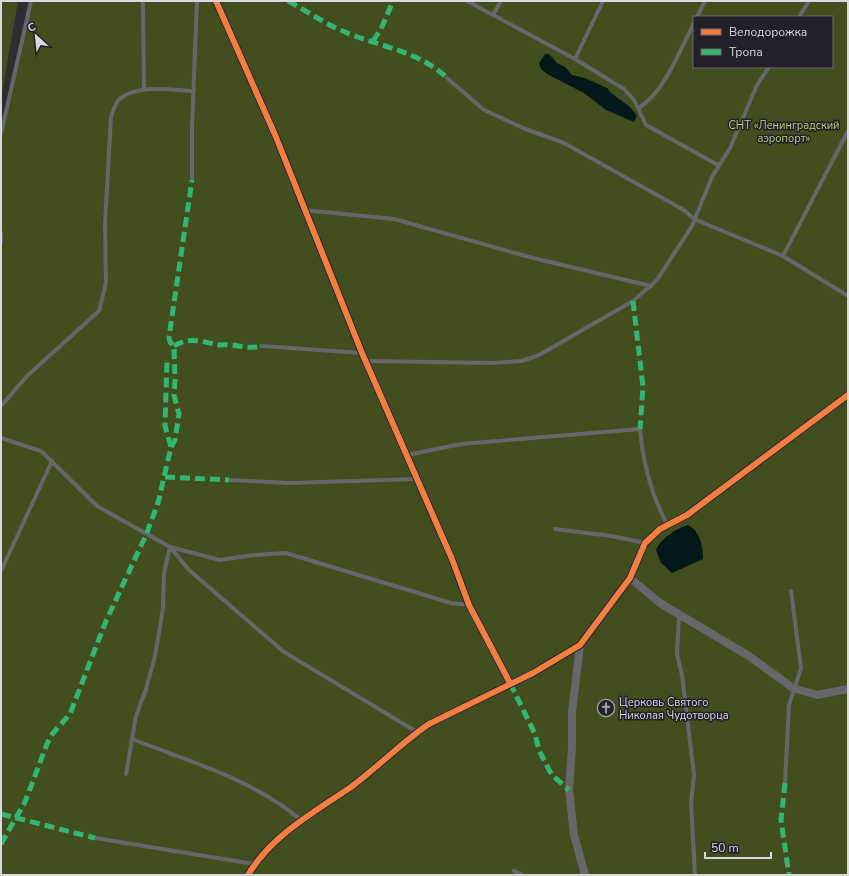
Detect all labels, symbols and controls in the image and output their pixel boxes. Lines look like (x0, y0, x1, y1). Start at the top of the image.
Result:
north arrow (16, 16, 56, 56)
legend (693, 16, 833, 68)
text: С (25, 19, 39, 36)
text: Велодорожка (729, 24, 807, 40)
text: Тропа (729, 44, 763, 60)
park label: СНТ «Ленинградский аэропорт» (728, 118, 840, 146)
place label: Церковь Святого Николая Чудотворца (619, 695, 729, 723)
church icon: Церковь Святого Николая Чудотворца (596, 698, 616, 718)
scale bar (705, 834, 771, 860)
text: 50 m (711, 840, 739, 856)

